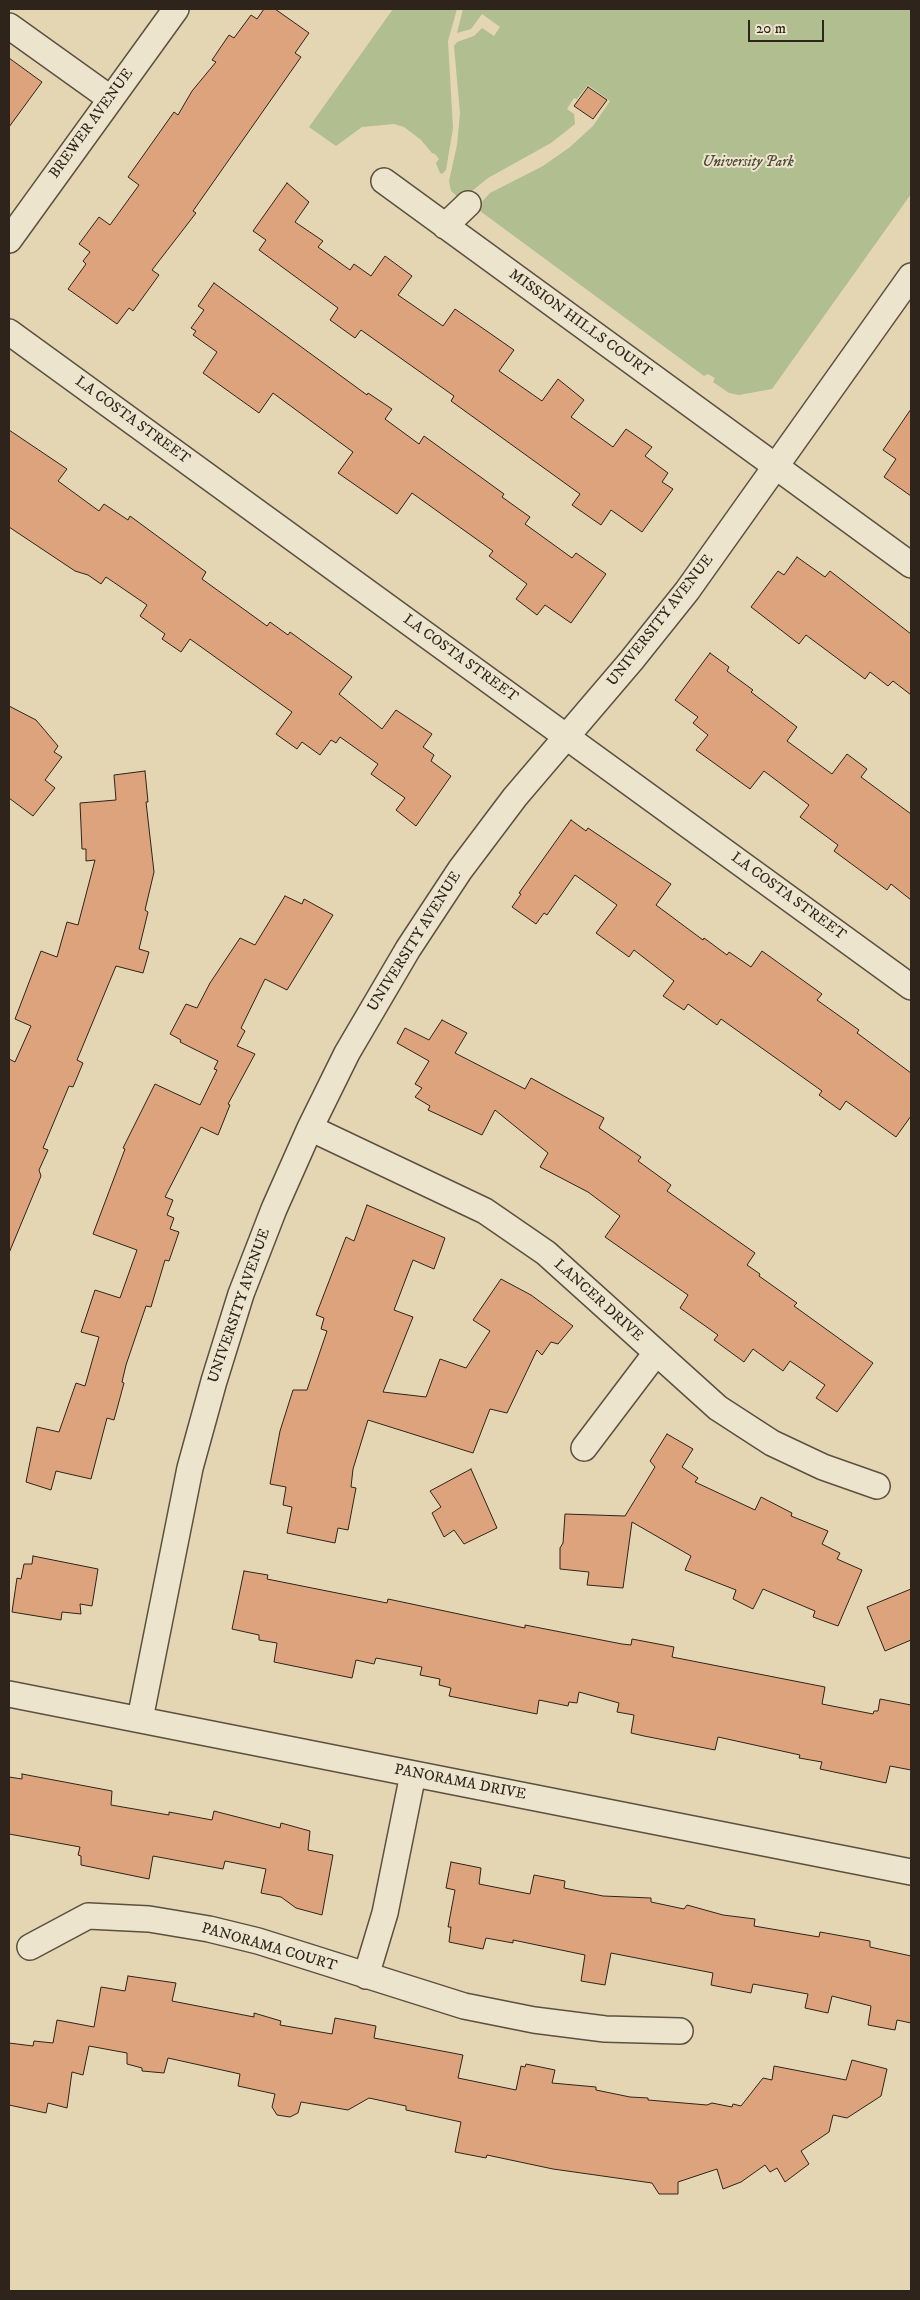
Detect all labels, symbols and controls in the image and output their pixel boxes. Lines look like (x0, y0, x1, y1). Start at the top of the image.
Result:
scale bar (750, 10, 826, 42)
text: 20 m (756, 19, 786, 38)
street label: BREWER AVENUE (46, 66, 138, 182)
park label: University Park (702, 154, 794, 172)
street label: MISSION HILLS COURT (505, 266, 655, 382)
street label: LA COSTA STREET (71, 373, 193, 469)
street label: UNIVERSITY AVENUE (604, 552, 718, 690)
street label: LA COSTA STREET (399, 611, 521, 707)
street label: LA COSTA STREET (727, 849, 849, 945)
street label: UNIVERSITY AVENUE (364, 869, 466, 1015)
street label: UNIVERSITY AVENUE (205, 1226, 275, 1386)
street label: LANCER DRIVE (550, 1256, 646, 1346)
street label: PANORAMA DRIVE (393, 1761, 527, 1805)
street label: PANORAMA COURT (199, 1920, 339, 1976)

